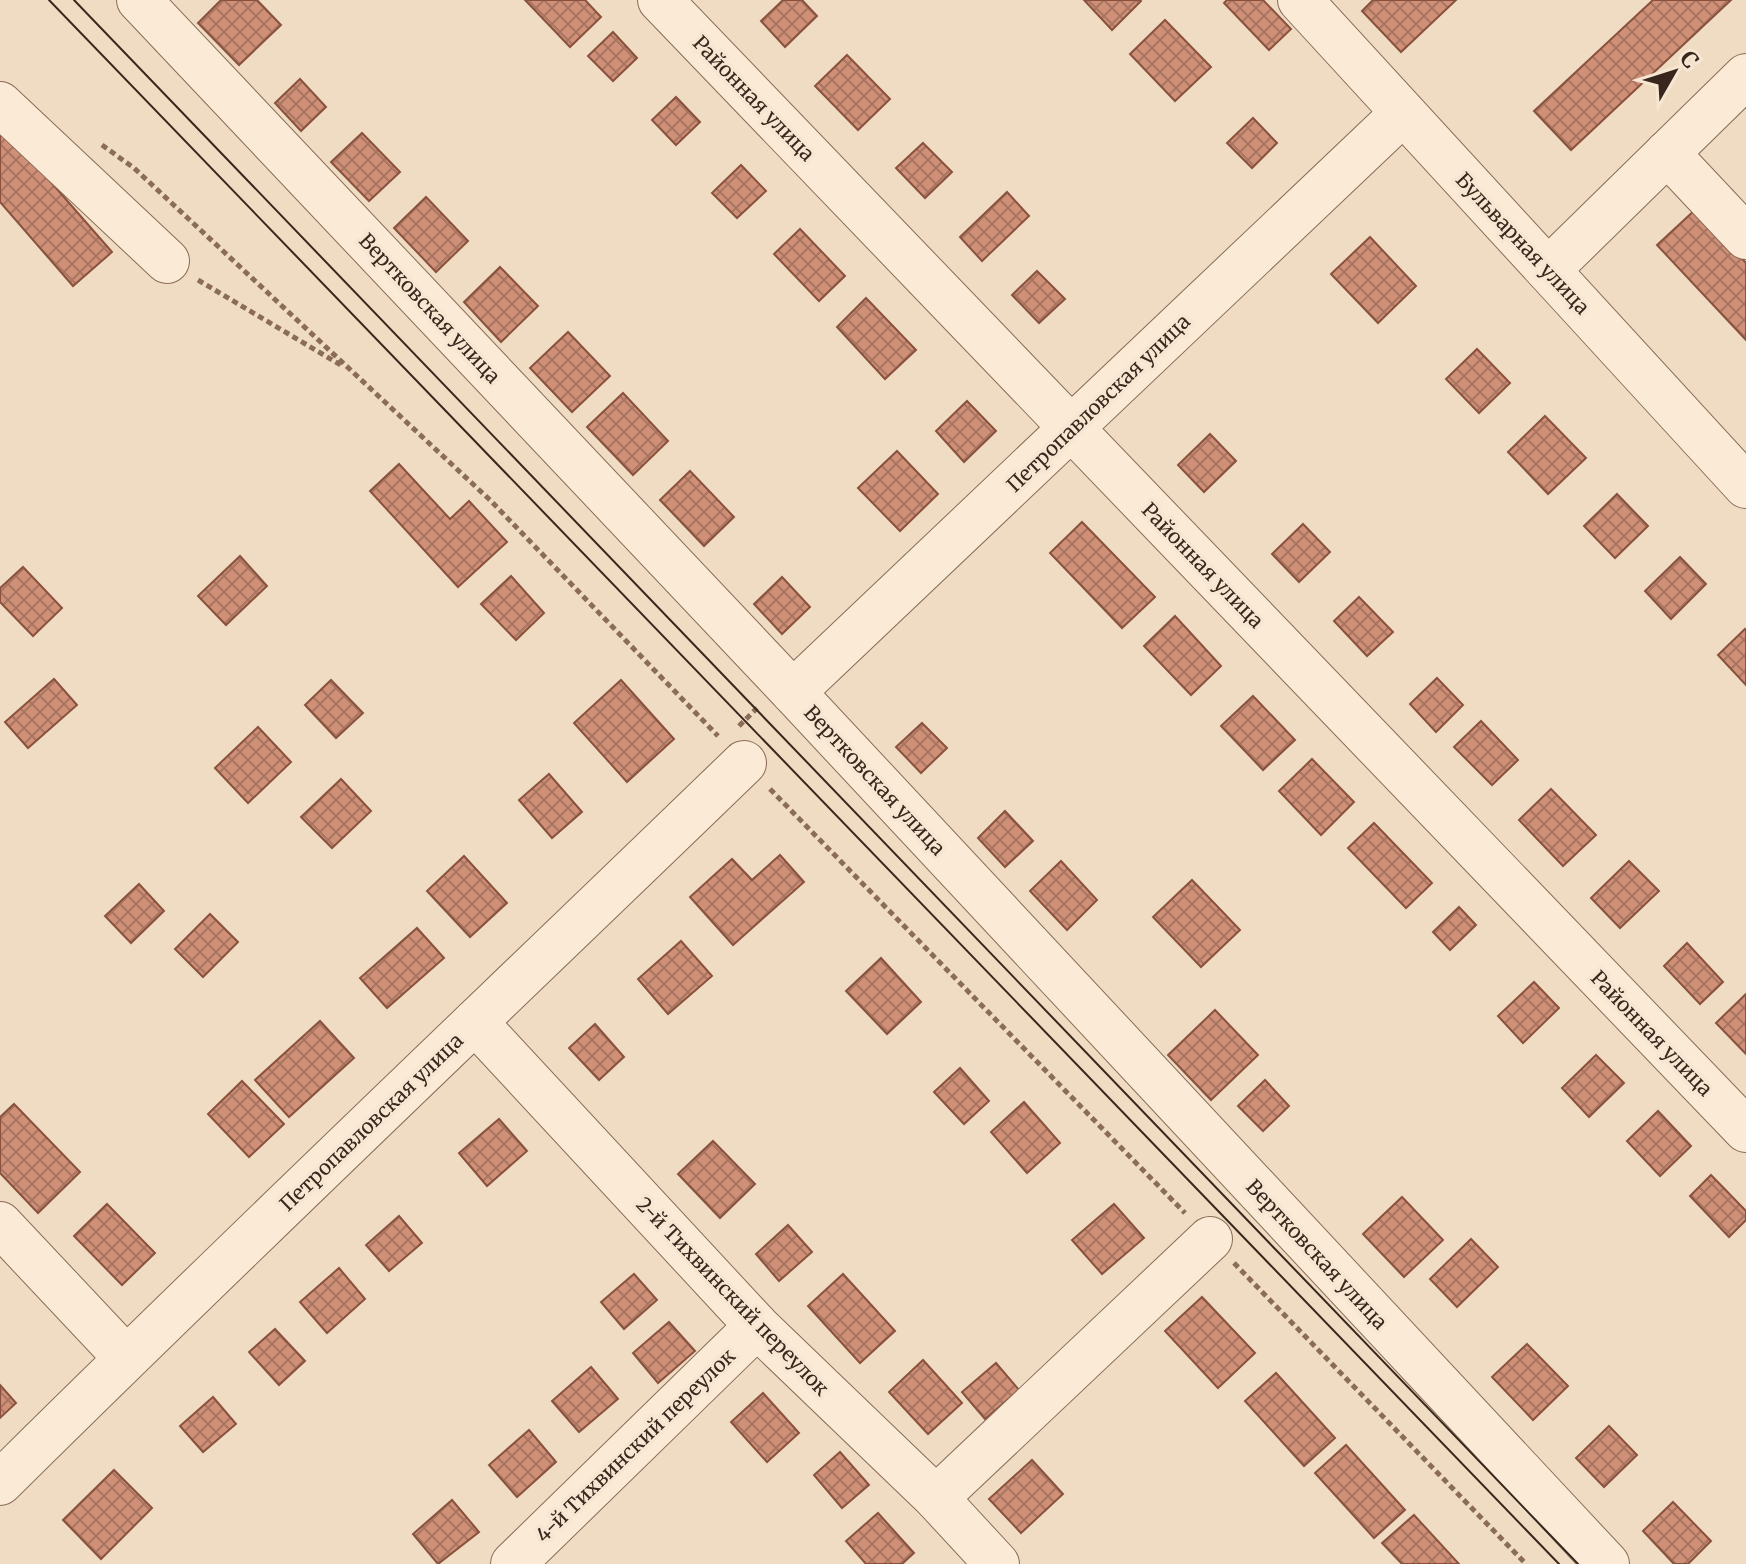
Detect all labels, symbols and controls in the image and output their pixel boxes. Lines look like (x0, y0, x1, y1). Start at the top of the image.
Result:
street label: Районная улица (688, 30, 820, 166)
north arrow (1634, 32, 1714, 112)
text: С (1674, 45, 1705, 74)
street label: Бульварная улица (1451, 167, 1595, 319)
street label: Вертковская улица (354, 228, 506, 388)
street label: Петропавловская улица (1001, 309, 1195, 497)
street label: Районная улица (1137, 497, 1269, 633)
street label: Вертковская улица (799, 700, 951, 860)
street label: Районная улица (1586, 965, 1718, 1101)
street label: Петропавловская улица (274, 1028, 468, 1216)
street label: Вертковская улица (1241, 1174, 1393, 1334)
street label: 2-й Тихвинский переулок (631, 1191, 835, 1401)
street label: 4-й Тихвинский переулок (530, 1343, 740, 1547)

